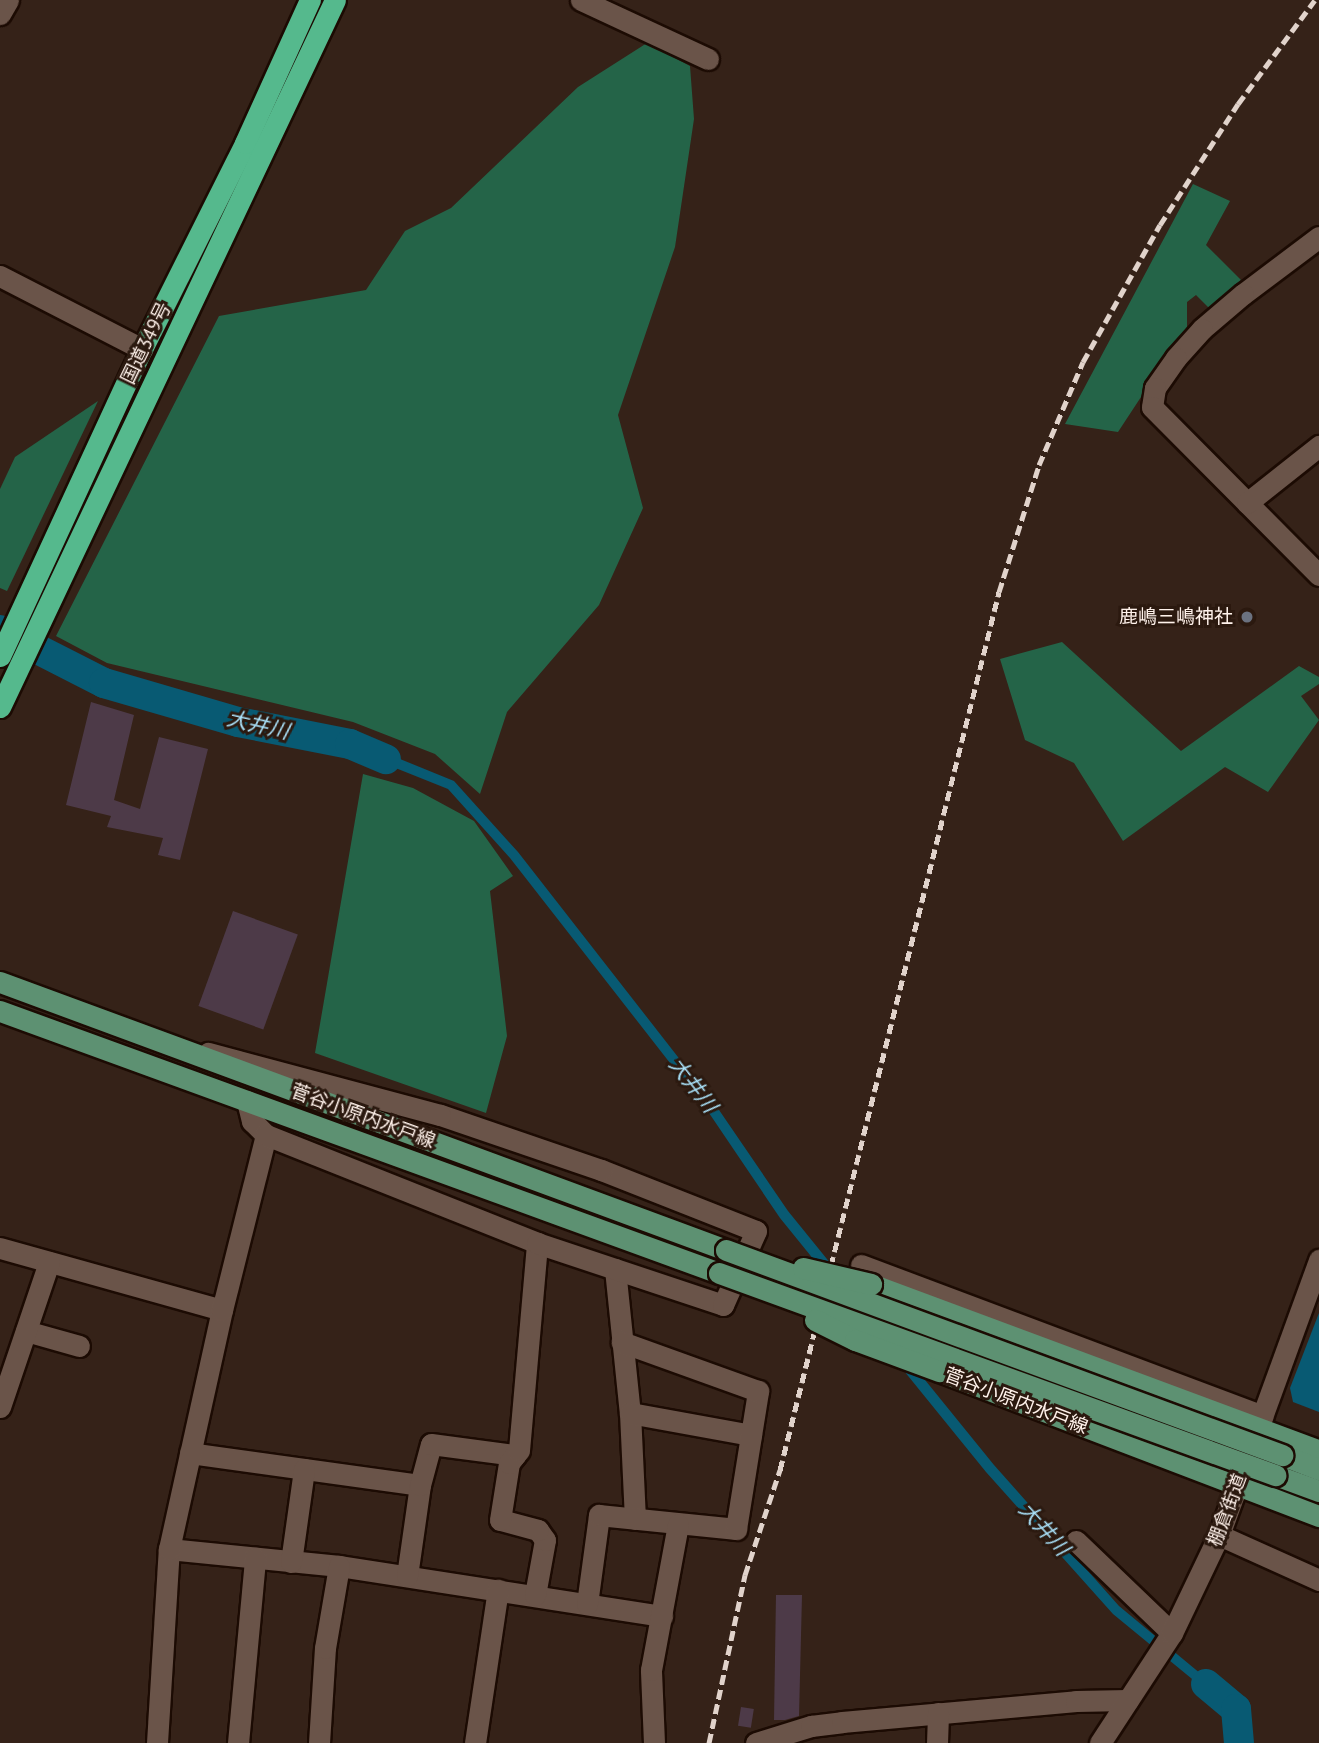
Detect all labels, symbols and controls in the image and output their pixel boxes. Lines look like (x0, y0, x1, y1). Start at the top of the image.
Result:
street label: 国道349号 (116, 298, 176, 388)
place label: 鹿嶋三嶋神社 (1119, 606, 1233, 628)
marker: 鹿嶋三嶋神社 (1239, 609, 1255, 625)
water label: 大井川 (224, 706, 292, 744)
water label: 大井川 (664, 1052, 722, 1118)
street label: 菅谷小原内水戸線 (288, 1079, 438, 1153)
street label: 菅谷小原内水戸線 (941, 1363, 1091, 1439)
street label: 棚倉街道 (1203, 1470, 1251, 1550)
water label: 大井川 (1014, 1497, 1074, 1561)

